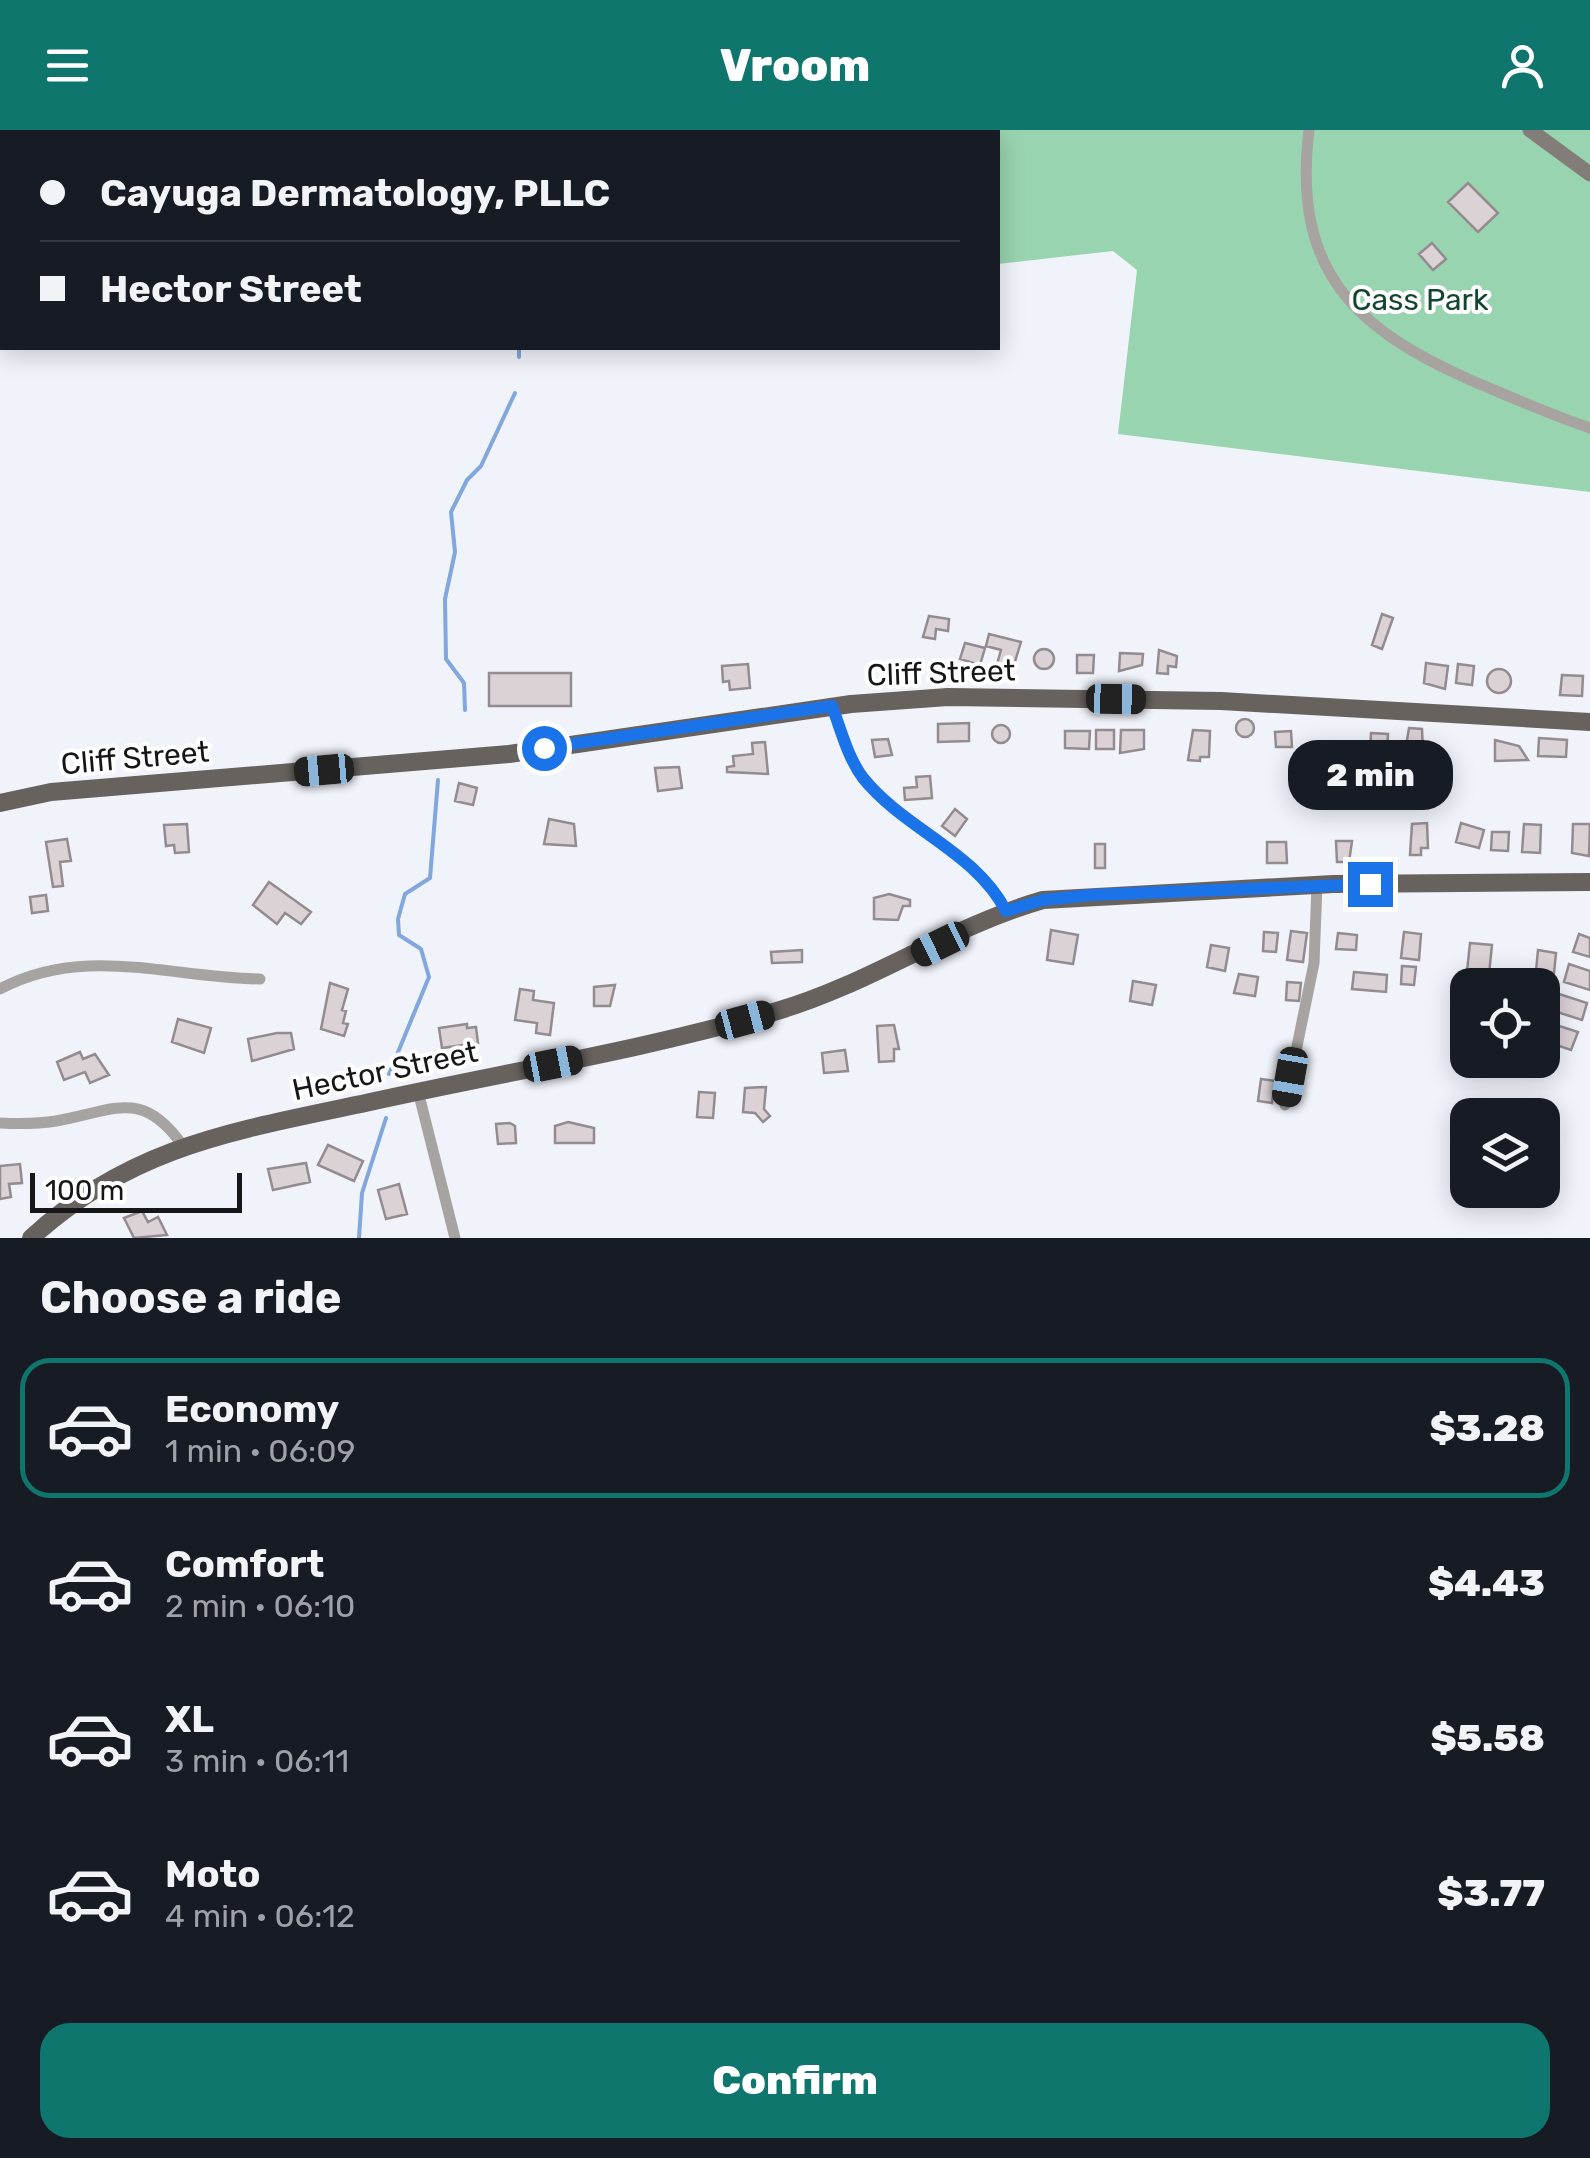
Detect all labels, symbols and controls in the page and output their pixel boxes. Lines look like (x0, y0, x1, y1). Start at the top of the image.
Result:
icon: menu (40, 38, 95, 93)
icon: person (1495, 38, 1550, 93)
text: Vroom (720, 39, 870, 92)
text: Cayuga Dermatology, PLLC (100, 170, 610, 216)
text: Hector Street (100, 266, 362, 312)
park label: Cass Park (1352, 282, 1489, 318)
street label: Cliff Street (866, 652, 1016, 694)
car (1086, 683, 1146, 715)
route start (522, 726, 567, 771)
street label: Cliff Street (59, 734, 211, 782)
callout: 2 min (1288, 739, 1452, 809)
car (293, 752, 355, 788)
text: 2 min (1326, 756, 1415, 794)
route end (1348, 862, 1393, 907)
car (906, 917, 974, 971)
map controls (1450, 968, 1560, 1208)
button: locate (1450, 968, 1560, 1078)
car (712, 998, 778, 1042)
street label: Hector Street (289, 1034, 481, 1108)
car (521, 1044, 585, 1084)
car (1270, 1045, 1310, 1109)
button: layers (1450, 1098, 1560, 1208)
scale bar (30, 1168, 242, 1212)
text: 100 m (45, 1174, 124, 1207)
text: Choose a ride (40, 1271, 342, 1324)
icon: car (45, 1383, 135, 1473)
text: Economy (165, 1386, 339, 1432)
text: $3.28 (1429, 1405, 1545, 1451)
text: 1 min · 06:09 (165, 1432, 355, 1470)
icon: car (45, 1538, 135, 1628)
text: Comfort (165, 1541, 324, 1587)
text: $4.43 (1428, 1560, 1545, 1606)
text: 2 min · 06:10 (165, 1587, 355, 1625)
icon: car (45, 1693, 135, 1783)
text: XL (165, 1696, 214, 1742)
text: $5.58 (1430, 1715, 1545, 1761)
text: 3 min · 06:11 (165, 1742, 349, 1780)
icon: car (45, 1848, 135, 1938)
text: Moto (165, 1851, 261, 1897)
text: $3.77 (1437, 1870, 1545, 1916)
text: 4 min · 06:12 (165, 1897, 355, 1935)
button: Confirm (40, 2023, 1550, 2138)

